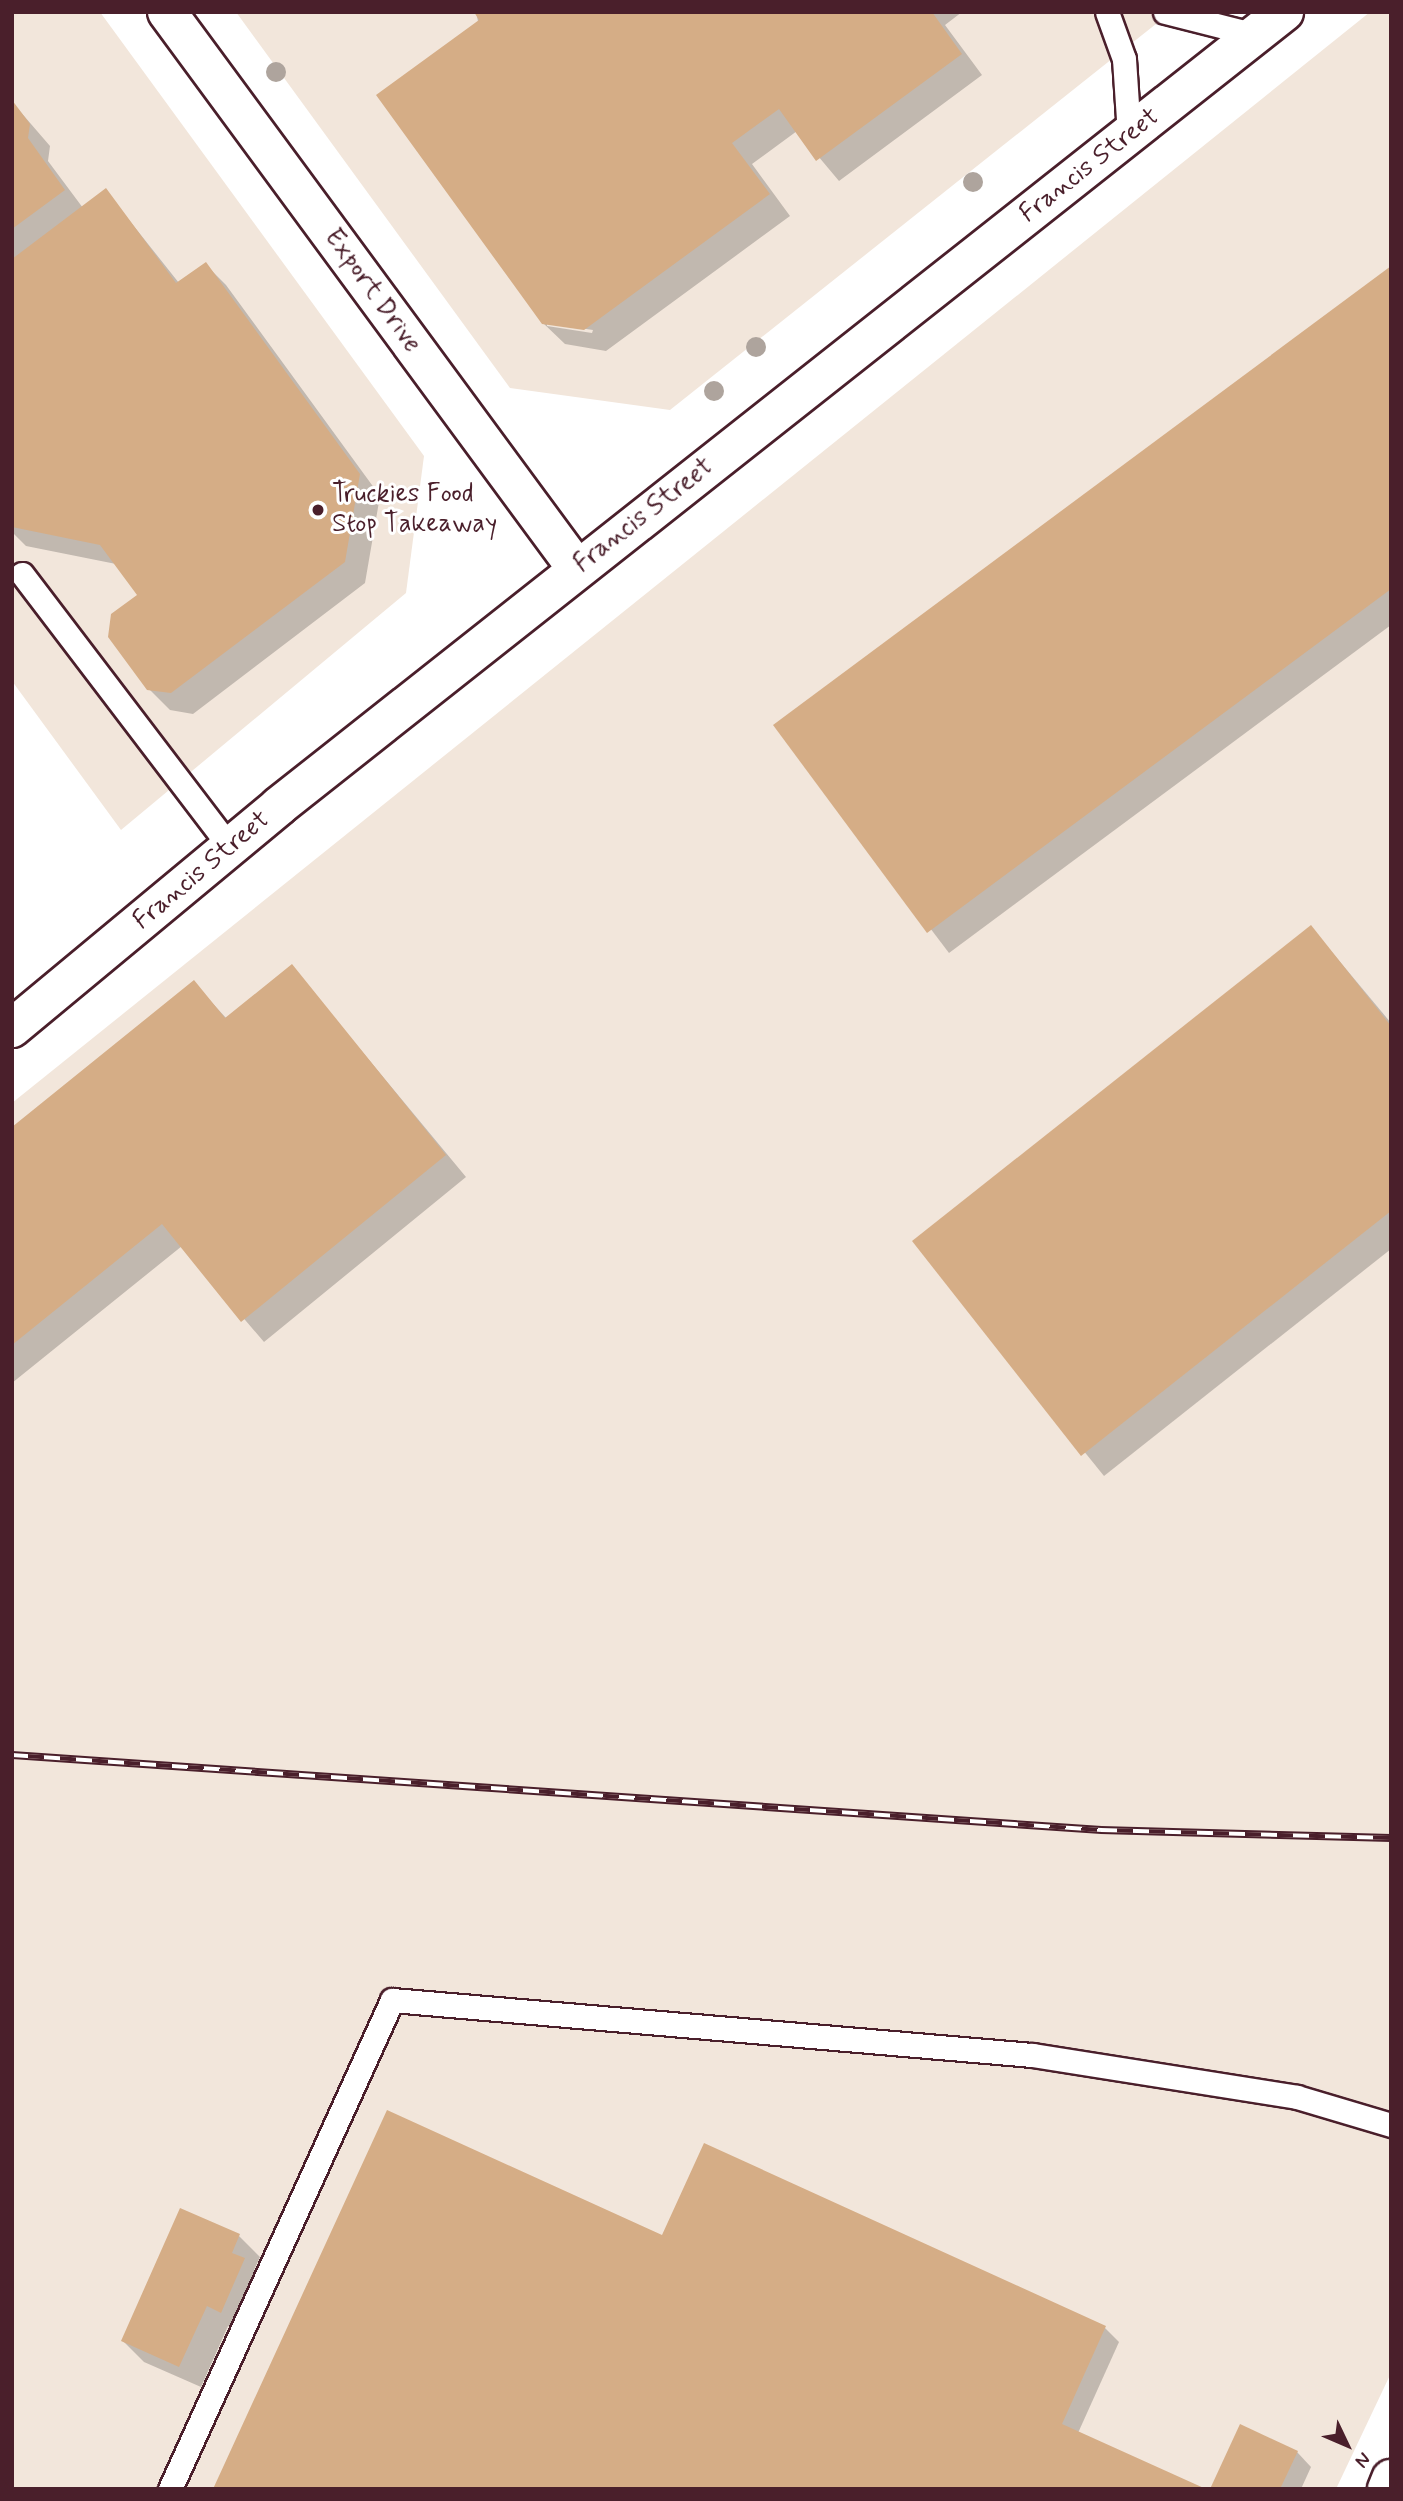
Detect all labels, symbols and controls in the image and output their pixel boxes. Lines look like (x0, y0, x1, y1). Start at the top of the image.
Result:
street label: Francis Street (1014, 102, 1166, 230)
street label: Export Drive (317, 224, 427, 358)
street label: Francis Street (568, 452, 720, 580)
place label: Truckies Food Stop Takeaway (332, 479, 496, 540)
marker: Truckies Food Stop Takeaway (310, 502, 326, 518)
street label: Francis Street (128, 805, 276, 937)
north arrow (1312, 2410, 1382, 2480)
text: N (1349, 2447, 1376, 2473)

